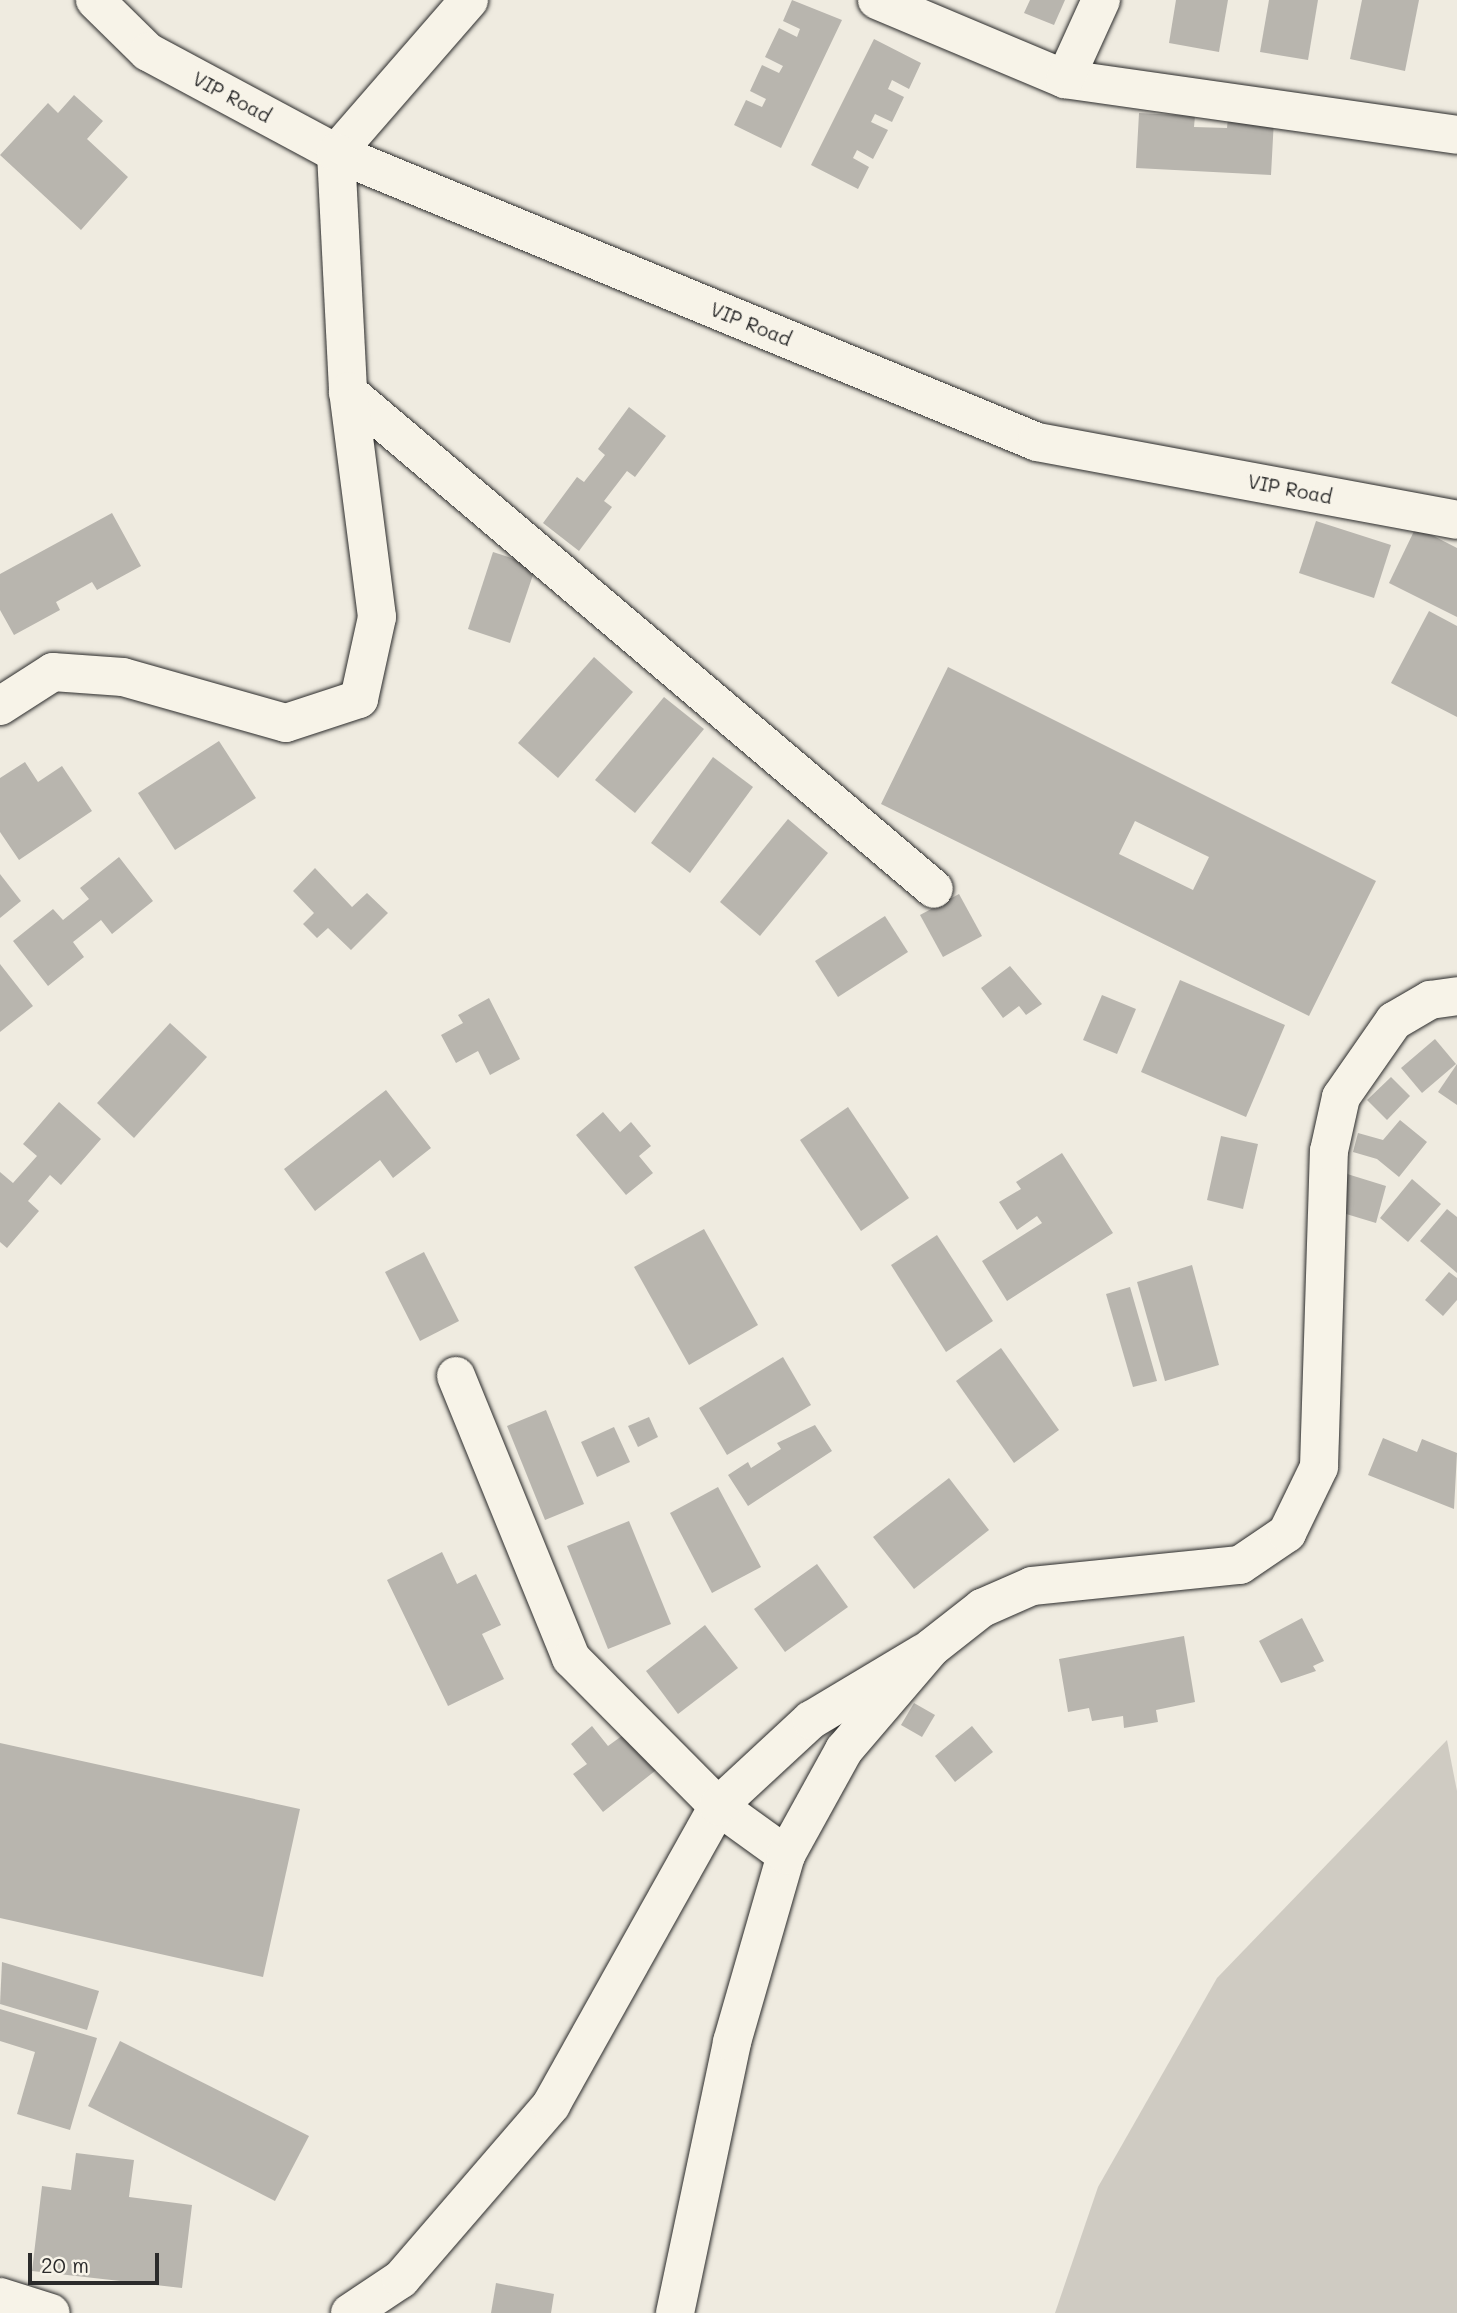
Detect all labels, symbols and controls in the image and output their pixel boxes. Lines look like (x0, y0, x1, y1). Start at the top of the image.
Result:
street label: VIP Road (189, 67, 275, 127)
street label: VIP Road (707, 297, 795, 351)
street label: VIP Road (1246, 470, 1334, 508)
scale bar (32, 2240, 163, 2284)
text: 20 m (41, 2251, 89, 2278)

